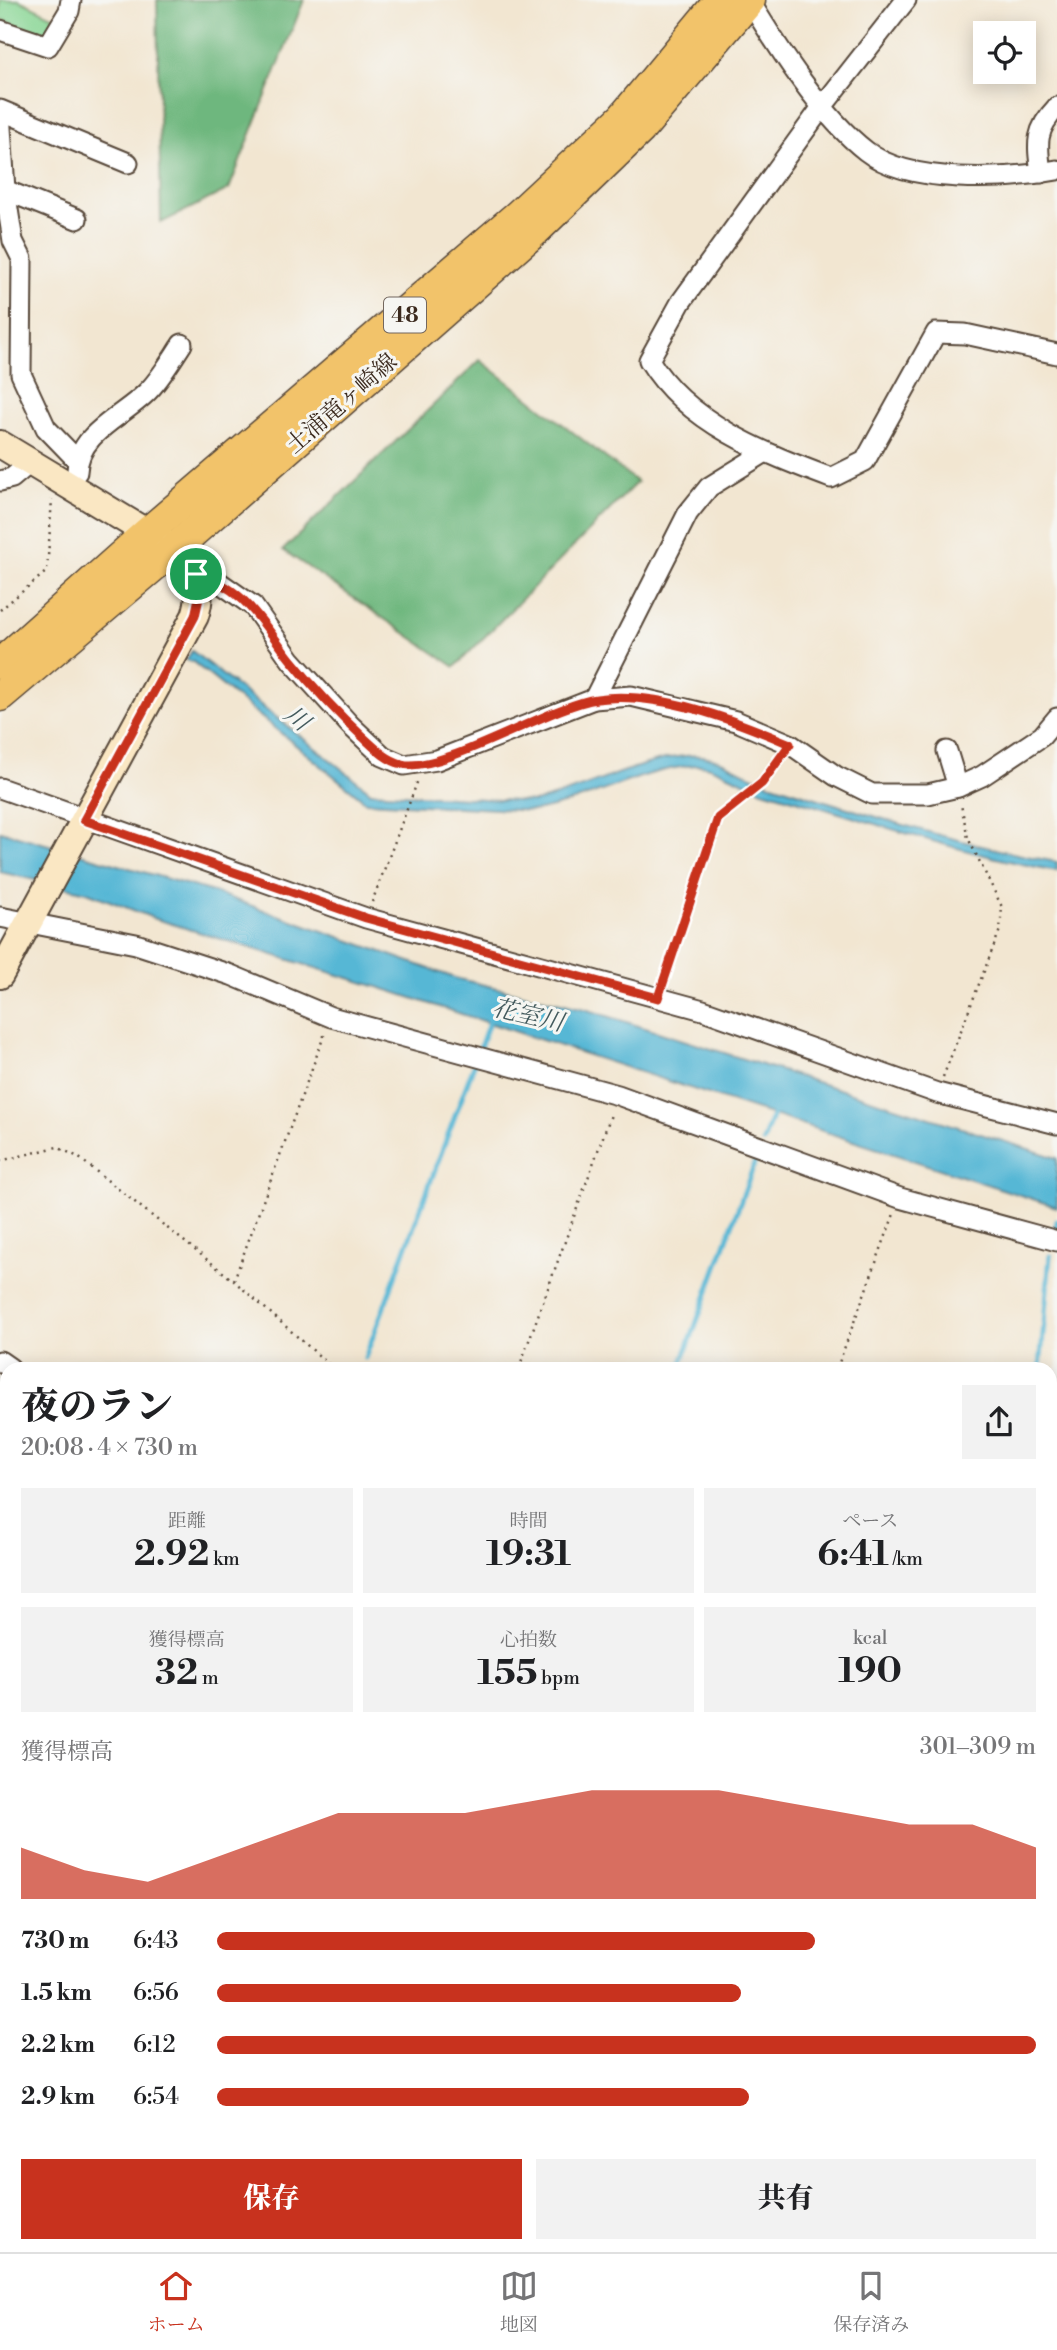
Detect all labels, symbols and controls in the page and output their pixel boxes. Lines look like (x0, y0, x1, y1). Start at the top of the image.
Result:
map controls (973, 21, 1036, 84)
button: locate (973, 21, 1036, 84)
road number: 48 (384, 298, 426, 332)
street label: 土浦竜ヶ崎線 (280, 348, 403, 460)
pin (166, 544, 226, 604)
icon: arrive (177, 555, 215, 593)
water label: 川 (278, 700, 317, 740)
water label: 花室川 (489, 993, 569, 1039)
text: 夜のラン (21, 1384, 173, 1431)
button: share (962, 1385, 1036, 1459)
text: 20:08 · 4 × 730 m (21, 1434, 198, 1462)
text: 距離 (168, 1509, 206, 1533)
text: 時間 (509, 1509, 548, 1533)
text: ペース (842, 1509, 898, 1533)
text: 2.92 (134, 1533, 209, 1576)
text: 19:31 (486, 1533, 571, 1576)
text: 6:41 (817, 1533, 889, 1576)
text: km (209, 1547, 240, 1571)
text: /km (889, 1547, 923, 1571)
text: kcal (853, 1626, 887, 1650)
text: 獲得標高 (149, 1628, 225, 1652)
text: 心拍数 (500, 1628, 557, 1652)
text: 190 (838, 1650, 902, 1693)
text: 32 (155, 1652, 198, 1695)
text: 155 (477, 1652, 537, 1695)
text: m (198, 1666, 219, 1690)
text: bpm (537, 1666, 580, 1690)
text: 301–309 m (920, 1733, 1036, 1761)
text: 獲得標高 (21, 1738, 113, 1766)
text: 730 m (21, 1927, 89, 1955)
text: 6:43 (133, 1927, 179, 1955)
text: 1.5 km (21, 1979, 92, 2007)
text: 6:56 (133, 1979, 179, 2007)
text: 2.2 km (21, 2031, 95, 2059)
text: 6:12 (133, 2031, 176, 2059)
text: 2.9 km (21, 2083, 95, 2111)
text: 6:54 (133, 2083, 179, 2111)
button: 保存 (21, 2159, 522, 2239)
button: 共有 (536, 2159, 1036, 2239)
tab: ホーム (148, 2267, 205, 2337)
tab: 地図 (500, 2267, 538, 2337)
tab: 保存済み (833, 2267, 909, 2337)

